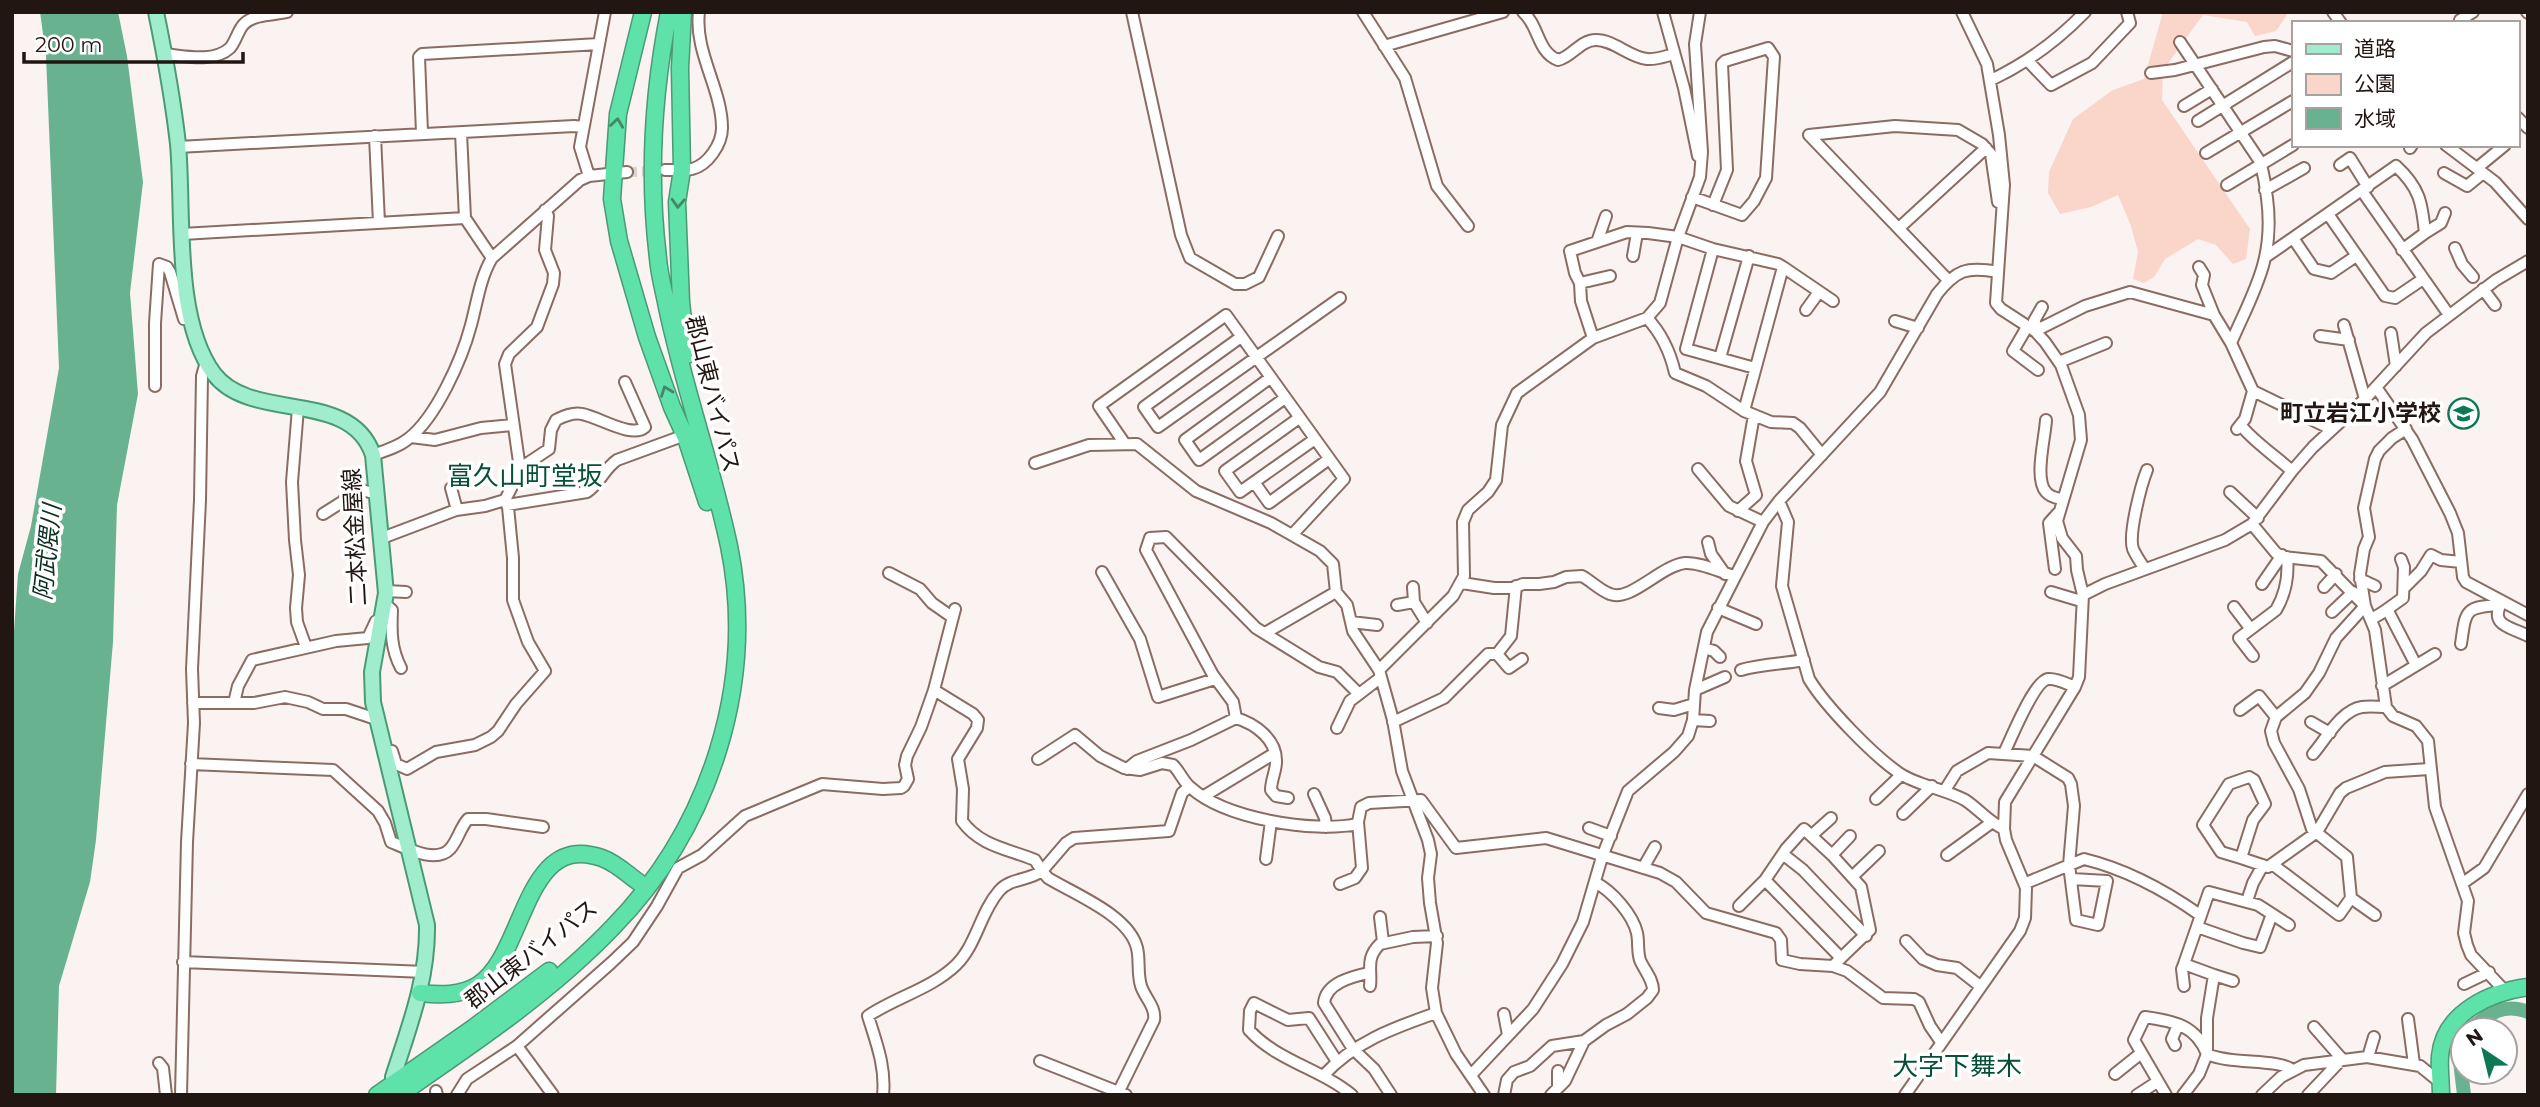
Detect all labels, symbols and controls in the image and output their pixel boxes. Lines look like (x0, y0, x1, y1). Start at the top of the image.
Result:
scale bar (24, 21, 243, 65)
legend (2292, 21, 2519, 147)
text: 200 m (35, 32, 102, 57)
text: 道路 (2354, 36, 2396, 61)
text: 公園 (2354, 71, 2396, 96)
text: 水域 (2354, 106, 2396, 131)
one-way arrow (609, 117, 624, 128)
one-way arrow (671, 197, 686, 208)
street label: 郡山東バイパス (680, 313, 746, 475)
one-way arrow (660, 386, 674, 398)
school or university icon: 町立岩江小学校 (2447, 396, 2481, 430)
place label: 町立岩江小学校 (2280, 399, 2441, 427)
district label: 富久山町堂坂 (447, 460, 603, 492)
street label: 二本松金屋線 (337, 467, 373, 607)
water label: 阿武隈川 (28, 500, 67, 601)
street label: 郡山東バイパス (459, 894, 603, 1014)
north arrow (2449, 1016, 2519, 1086)
text: N (2462, 1024, 2487, 1051)
district label: 大字下舞木 (1892, 1050, 2022, 1082)

